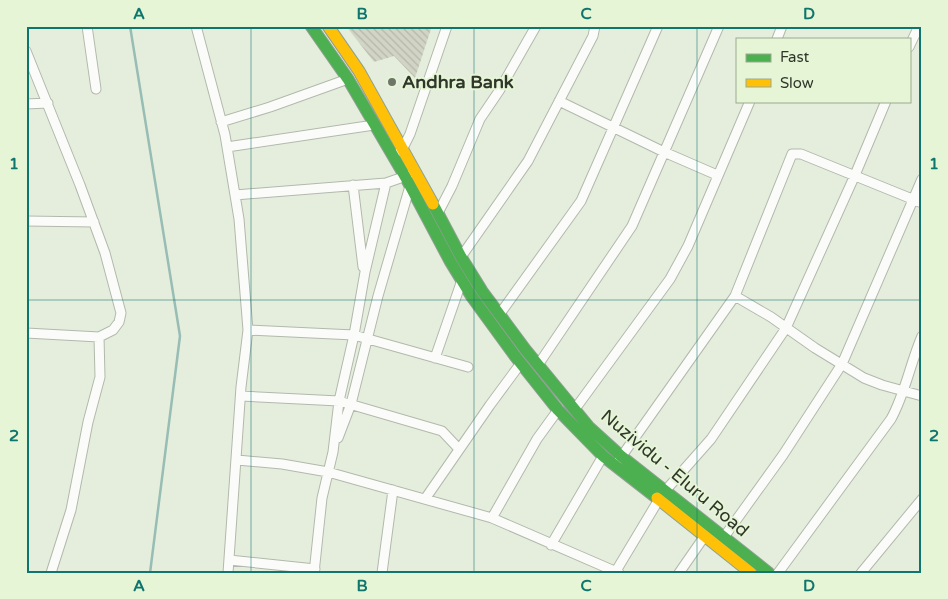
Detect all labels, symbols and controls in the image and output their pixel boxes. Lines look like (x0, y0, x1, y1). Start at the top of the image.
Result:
text: A (133, 4, 145, 24)
text: B (356, 4, 368, 24)
text: C (580, 4, 592, 24)
text: D (803, 4, 815, 24)
legend (736, 38, 910, 102)
text: Fast (780, 48, 810, 66)
place label: Andhra Bank (402, 71, 514, 93)
text: Slow (780, 74, 814, 92)
marker: Andhra Bank (386, 76, 398, 88)
text: 1 (9, 154, 19, 174)
text: 1 (929, 154, 939, 174)
street label: Nuzividu - Eluru Road (597, 405, 753, 541)
text: 2 (9, 426, 19, 446)
text: 2 (929, 426, 939, 446)
text: A (133, 576, 145, 596)
text: B (356, 576, 368, 596)
text: C (580, 576, 592, 596)
text: D (803, 576, 815, 596)

